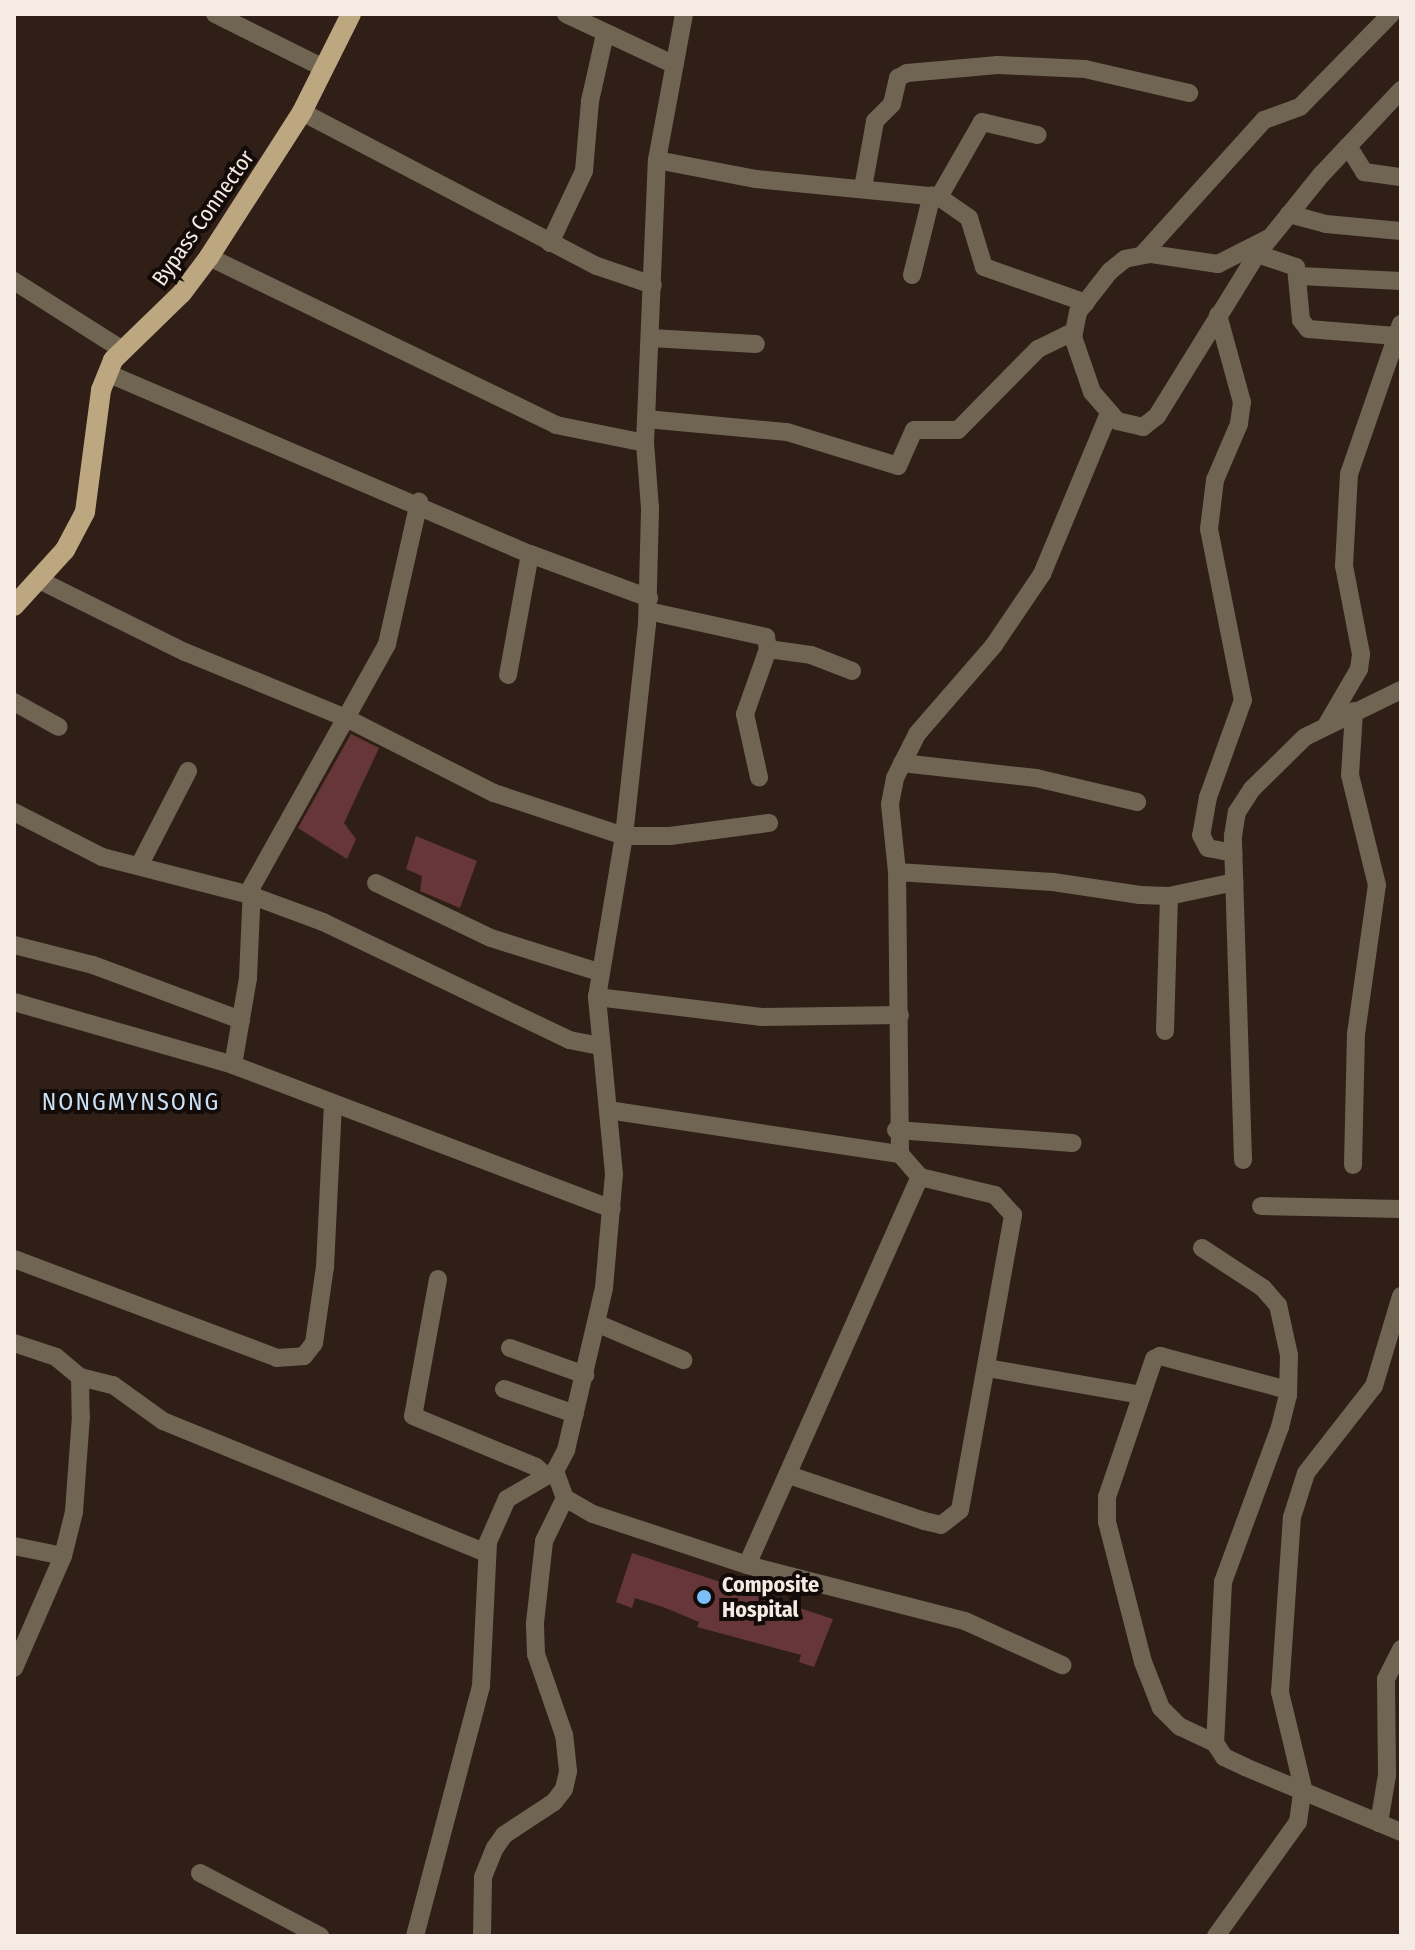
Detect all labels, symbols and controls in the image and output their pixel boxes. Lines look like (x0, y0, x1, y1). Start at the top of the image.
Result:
street label: Bypass Connector (146, 145, 260, 291)
district label: NONGMYNSONG (42, 1089, 220, 1117)
place label: Composite Hospital (722, 1571, 819, 1622)
marker: Composite Hospital (693, 1586, 715, 1608)

